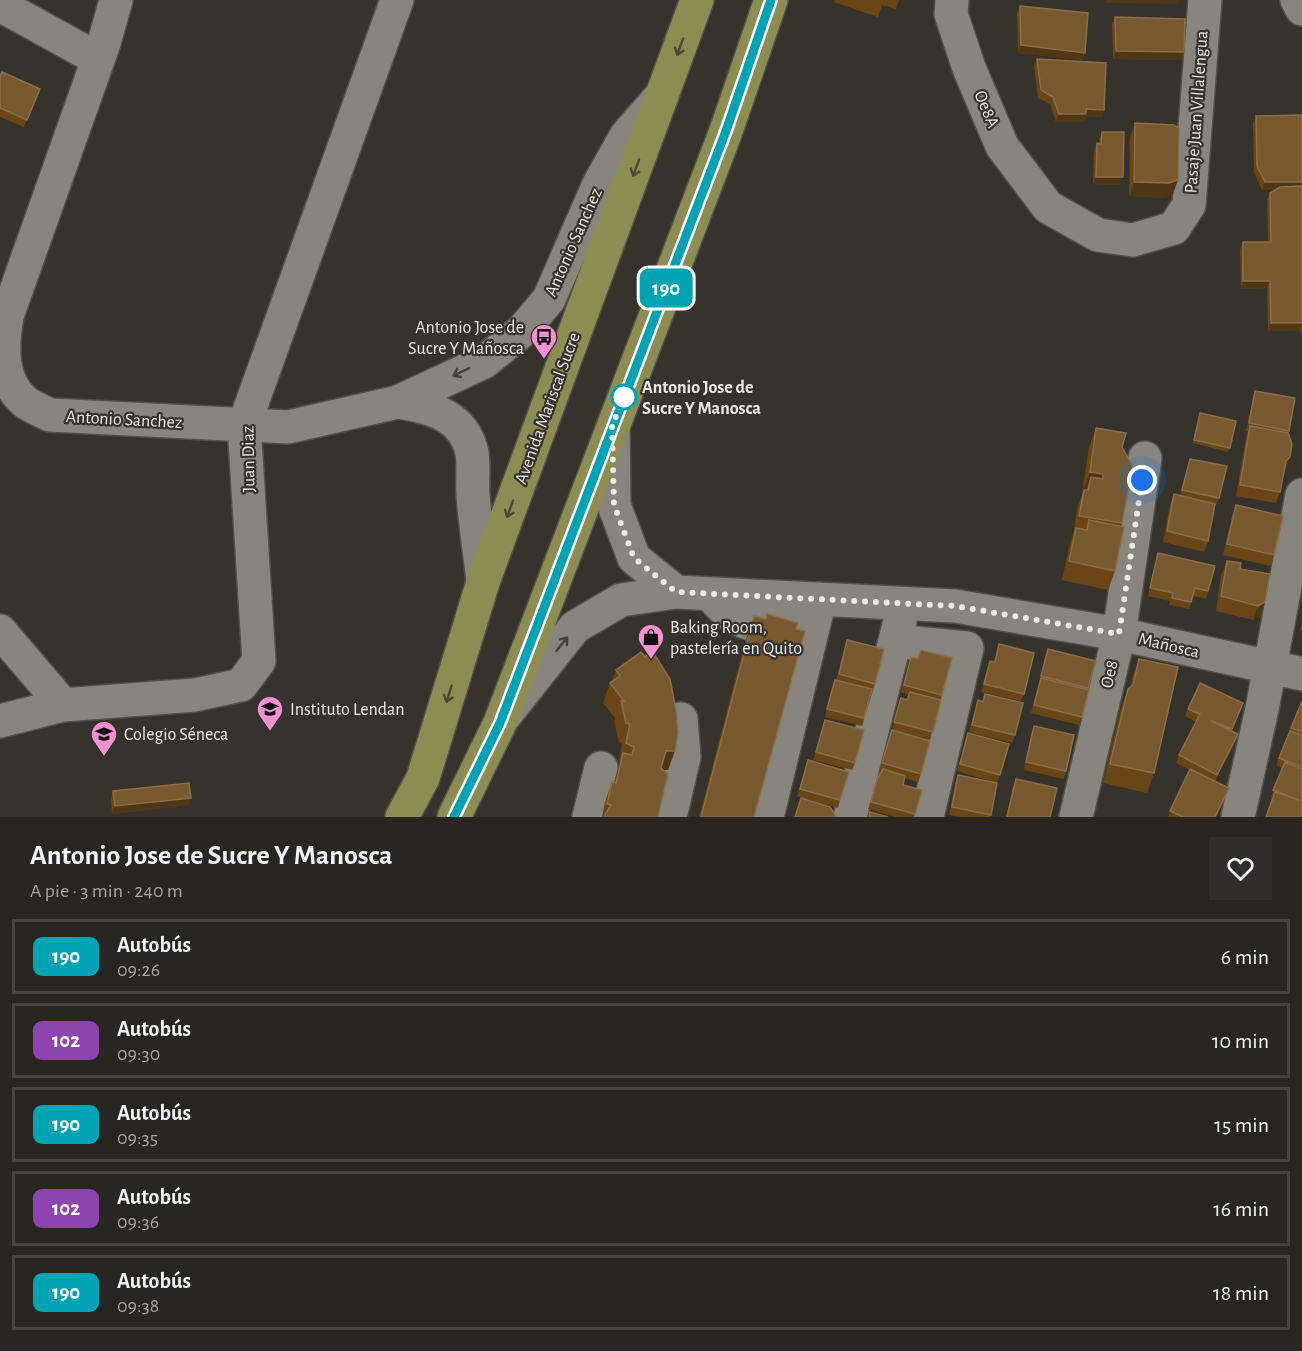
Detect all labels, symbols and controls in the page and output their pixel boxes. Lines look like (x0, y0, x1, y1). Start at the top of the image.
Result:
street label: Pasaje Juan Villalengua (1182, 30, 1212, 194)
one-way arrow (674, 37, 685, 56)
street label: Oe8A (970, 88, 1002, 131)
one-way arrow (629, 158, 640, 177)
street label: Antonio Sanchez (542, 185, 606, 299)
line badge: 190 (632, 268, 700, 308)
text: 190 (652, 278, 680, 299)
place label: Antonio Jose de Sucre Y Mañosca (408, 319, 524, 358)
bus stop icon: Antonio Jose de Sucre Y Mañosca (529, 322, 559, 360)
street label: Avenida Mariscal Sucre (512, 330, 584, 487)
one-way arrow (453, 367, 471, 379)
place label: Antonio Jose de Sucre Y Manosca (642, 379, 761, 418)
marker: Antonio Jose de Sucre Y Manosca (611, 384, 637, 410)
street label: Antonio Sanchez (65, 408, 183, 432)
street label: Juan Diaz (239, 425, 259, 492)
your location (1127, 465, 1157, 495)
one-way arrow (504, 499, 515, 518)
place label: Baking Room, pastelería en Quito (670, 619, 802, 658)
shop icon: Baking Room, pastelería en Quito (636, 622, 666, 660)
street label: Mañosca (1137, 630, 1201, 662)
one-way arrow (555, 636, 568, 652)
street label: Oe8 (1098, 658, 1122, 690)
one-way arrow (443, 684, 454, 703)
school or university icon: Instituto Lendan (255, 694, 285, 732)
place label: Instituto Lendan (290, 701, 404, 719)
school or university icon: Colegio Séneca (89, 719, 119, 757)
place label: Colegio Séneca (124, 726, 228, 744)
button: heart (1209, 837, 1272, 900)
text: Antonio Jose de Sucre Y Manosca (30, 842, 393, 870)
text: A pie · 3 min · 240 m (30, 881, 183, 901)
text: Autobús (117, 934, 191, 956)
text: 190 (52, 946, 80, 967)
text: 6 min (1221, 946, 1269, 968)
text: 09:26 (117, 960, 160, 980)
text: Autobús (117, 1018, 191, 1040)
text: 102 (52, 1030, 80, 1051)
text: 10 min (1212, 1030, 1269, 1052)
text: 09:30 (117, 1044, 160, 1064)
text: Autobús (117, 1102, 191, 1124)
text: 190 (52, 1114, 80, 1135)
text: 15 min (1214, 1114, 1269, 1136)
text: 09:35 (117, 1128, 158, 1148)
text: Autobús (117, 1186, 191, 1208)
text: 102 (52, 1198, 80, 1219)
text: 16 min (1213, 1198, 1269, 1220)
text: 09:36 (117, 1212, 159, 1232)
text: Autobús (117, 1270, 191, 1292)
text: 190 (52, 1282, 80, 1303)
text: 18 min (1213, 1282, 1269, 1304)
text: 09:38 (117, 1296, 159, 1316)

